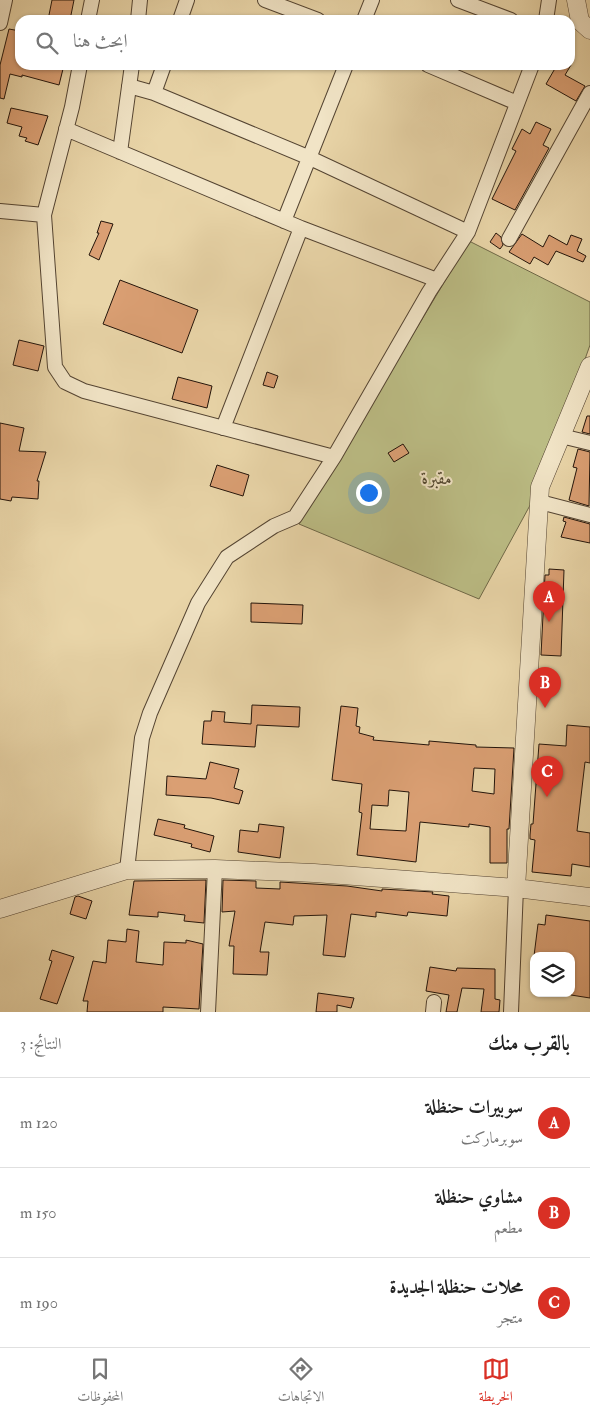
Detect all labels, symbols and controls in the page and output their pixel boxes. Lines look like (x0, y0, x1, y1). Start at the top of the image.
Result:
search box (15, 15, 575, 70)
icon: search (33, 29, 61, 57)
text: ابحث هنا (73, 29, 128, 53)
park label: مقبرة (421, 467, 452, 490)
your location (356, 480, 382, 506)
pin: A (533, 581, 565, 622)
pin: B (529, 667, 561, 708)
pin: C (531, 756, 563, 797)
map controls (530, 952, 575, 997)
button: layers (530, 952, 575, 997)
text: بالقرب منك (488, 1030, 570, 1057)
text: النتائج: 3 (20, 1034, 62, 1054)
text: سوبيرات حنظلة (426, 1095, 523, 1119)
text: 120 m (20, 1113, 58, 1133)
text: A (549, 1113, 559, 1133)
text: سوبرماركت (461, 1128, 523, 1148)
text: مشاوي حنظلة (436, 1185, 523, 1209)
text: 150 m (20, 1203, 57, 1223)
text: B (549, 1203, 559, 1223)
text: مطعم (494, 1218, 523, 1238)
text: محلات حنظلة الجديدة (390, 1275, 523, 1299)
text: 190 m (20, 1293, 58, 1313)
text: C (548, 1293, 560, 1313)
text: متجر (498, 1308, 523, 1328)
tab: المحفوظات (77, 1355, 123, 1410)
tab: الاتجاهات (278, 1355, 324, 1410)
tab: الخريطة (479, 1355, 513, 1410)

